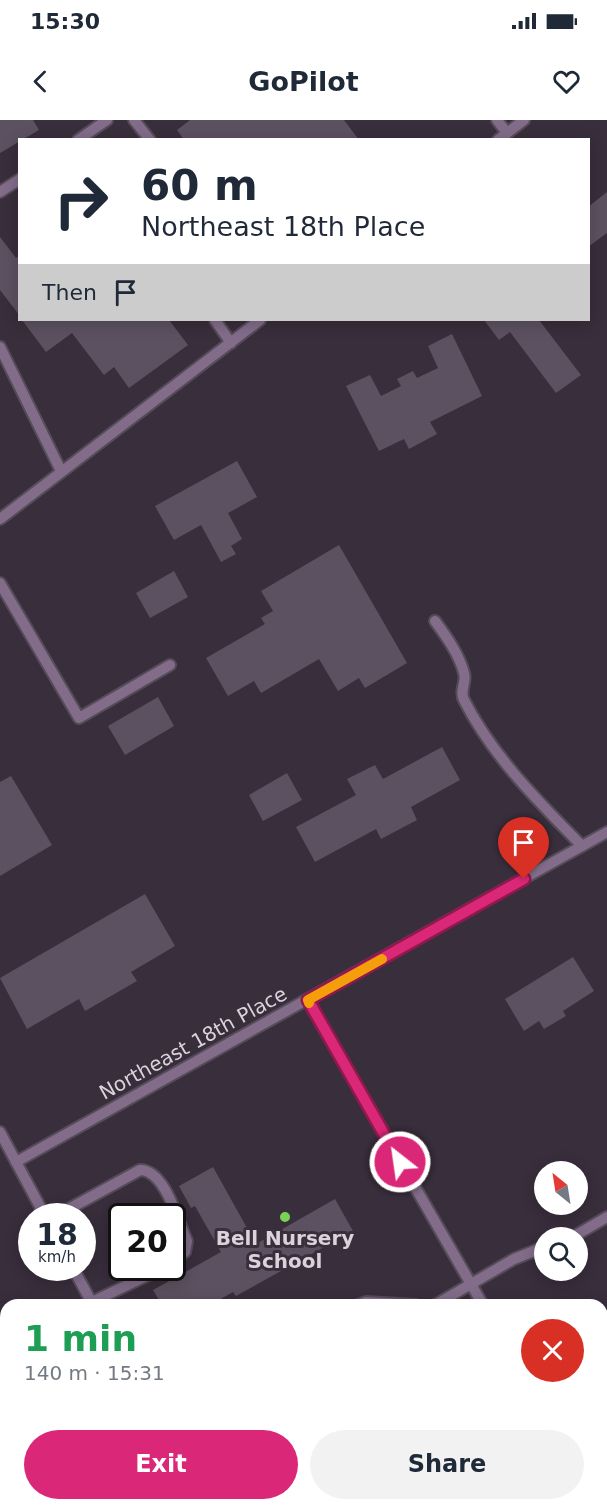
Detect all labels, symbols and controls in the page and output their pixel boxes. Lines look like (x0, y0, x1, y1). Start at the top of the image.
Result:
text: 15:30 (30, 9, 100, 34)
icon: back (24, 65, 57, 98)
icon: heart (550, 65, 583, 98)
text: GoPilot (248, 66, 359, 97)
text: 60 m (141, 161, 258, 210)
icon: right (42, 162, 120, 240)
text: Northeast 18th Place (141, 211, 425, 242)
icon: arrive (109, 276, 142, 309)
text: Then (42, 280, 97, 305)
pin (498, 817, 549, 879)
icon: arrive (507, 826, 540, 859)
street label: Northeast 18th Place (95, 981, 291, 1105)
position arrow (368, 1130, 432, 1194)
north arrow (534, 1161, 588, 1215)
map controls (534, 1161, 588, 1281)
speed limit sign: 20 (108, 1203, 186, 1281)
marker: Bell Nursery School (278, 1210, 292, 1224)
text: 18 (36, 1217, 78, 1252)
place label: Bell Nursery School (216, 1226, 354, 1273)
button: search (534, 1227, 588, 1281)
text: km/h (38, 1248, 76, 1266)
text: 1 min (24, 1318, 137, 1359)
button: close (521, 1319, 584, 1382)
text: 140 m · 15:31 (24, 1361, 165, 1385)
button: Exit (24, 1430, 298, 1499)
button: Share (310, 1430, 584, 1499)

